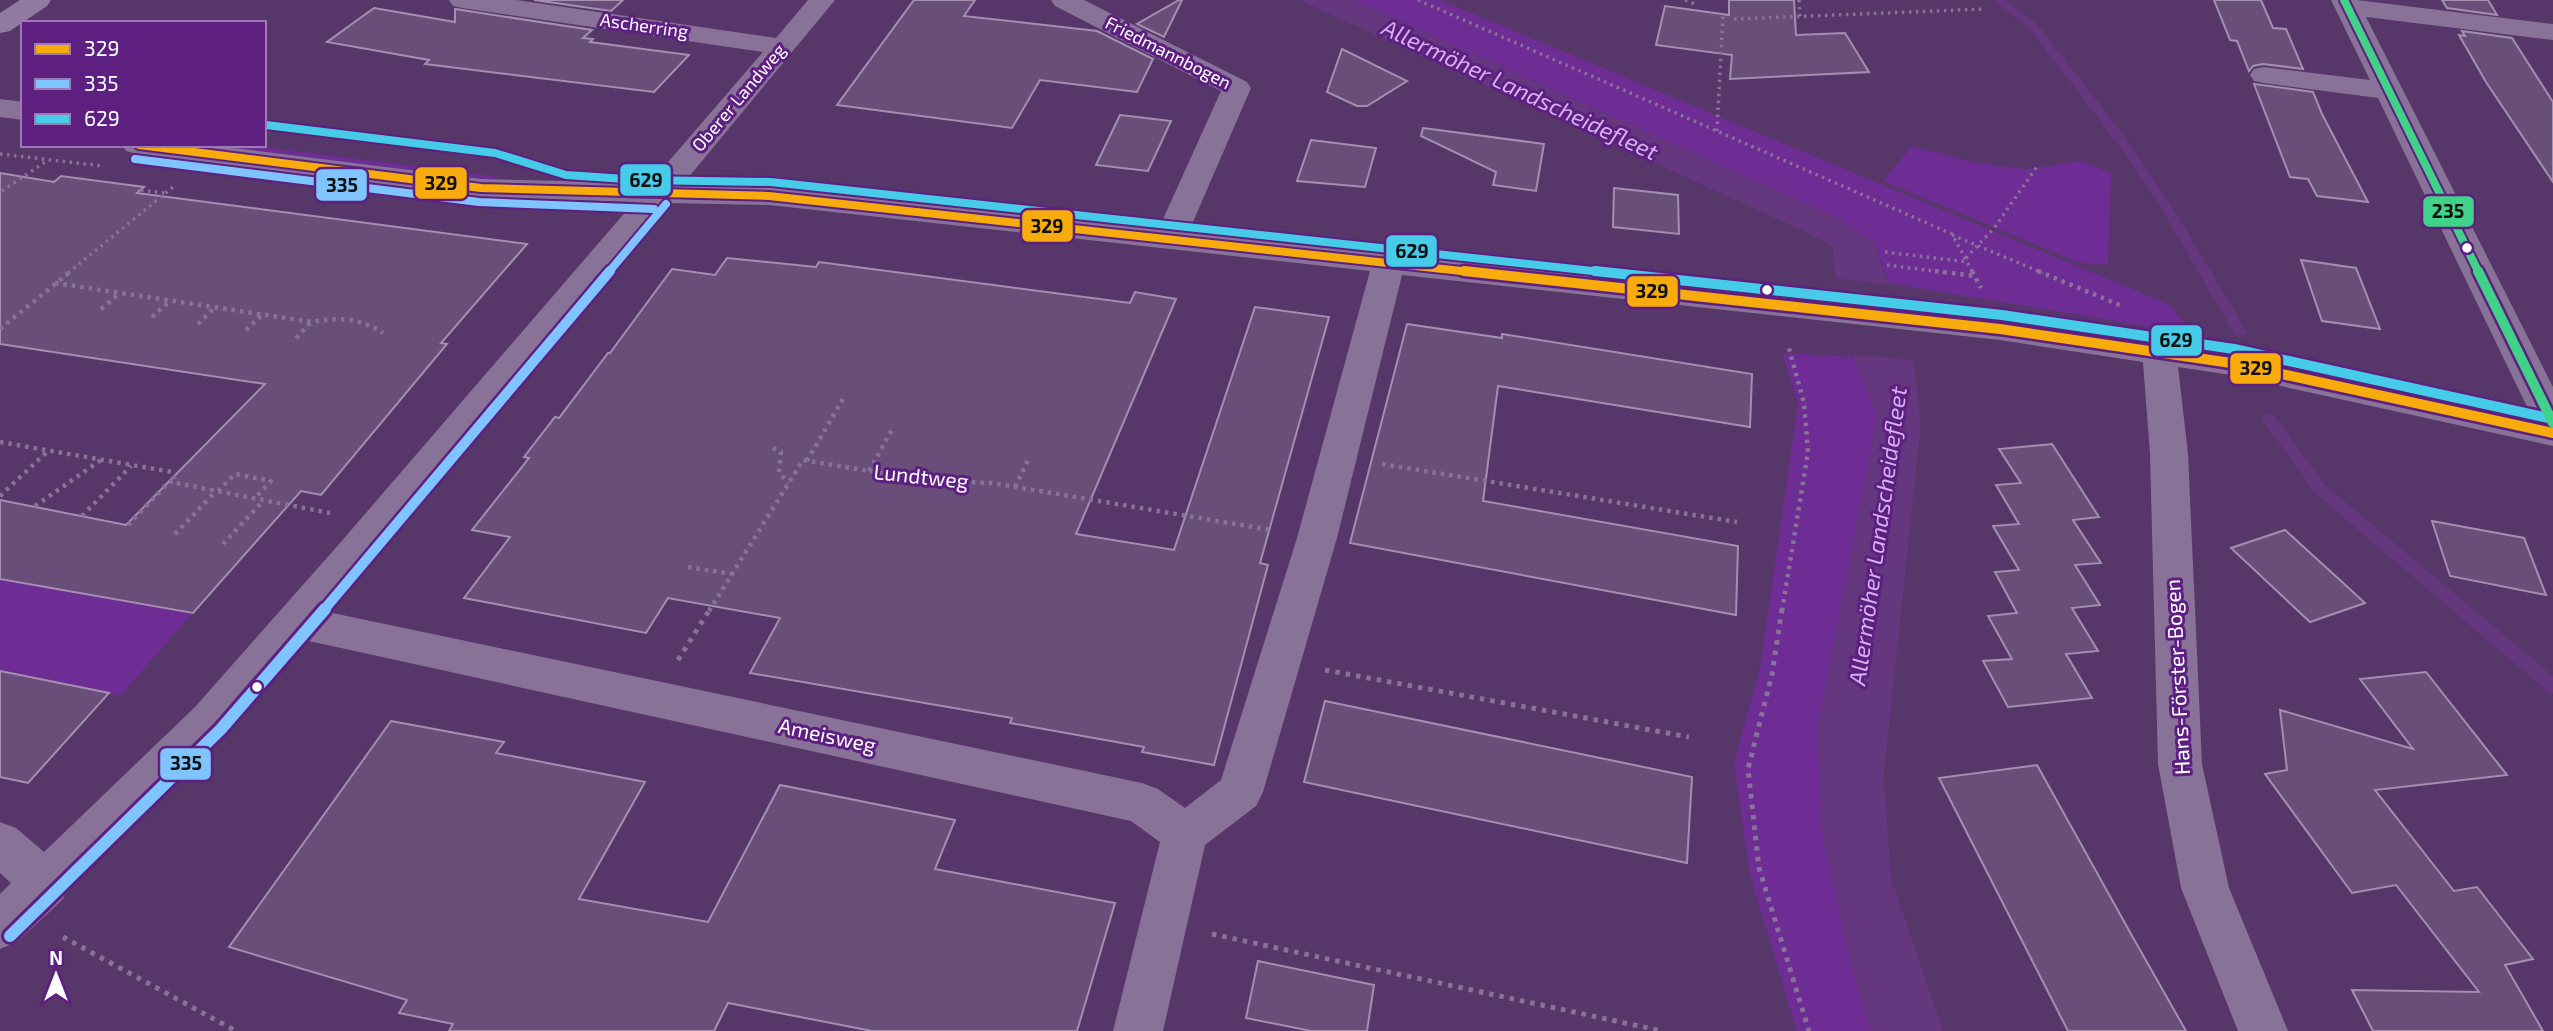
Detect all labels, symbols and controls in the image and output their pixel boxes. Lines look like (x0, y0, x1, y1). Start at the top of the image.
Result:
street label: Ascherring (599, 8, 690, 42)
street label: Friedmannbogen (1102, 11, 1235, 93)
water label: Allermöher Landscheidefleet (1377, 12, 1663, 166)
legend (21, 21, 266, 147)
text: 329 (84, 35, 120, 60)
street label: Oberer Landweg (687, 39, 790, 156)
text: 335 (84, 70, 119, 95)
text: 629 (84, 105, 120, 130)
line badge: 629 (619, 163, 672, 197)
line badge: 329 (414, 166, 468, 200)
line badge: 335 (315, 168, 368, 202)
text: 629 (629, 168, 663, 191)
text: 329 (424, 171, 458, 194)
text: 335 (326, 173, 358, 196)
line badge: 235 (2422, 195, 2475, 228)
text: 235 (2432, 199, 2464, 222)
line badge: 329 (1021, 209, 1074, 243)
text: 329 (1030, 214, 1064, 237)
line badge: 629 (1385, 234, 1438, 268)
text: 629 (1395, 239, 1429, 262)
unlabelled marker (2460, 241, 2474, 255)
line badge: 329 (1626, 275, 1679, 308)
text: 329 (1635, 279, 1669, 302)
unlabelled marker (1760, 283, 1774, 297)
line badge: 629 (2150, 324, 2203, 357)
text: 629 (2159, 328, 2193, 351)
line badge: 329 (2229, 352, 2282, 385)
text: 329 (2239, 356, 2273, 379)
water label: Allermöher Landscheidefleet (1842, 384, 1912, 688)
street label: Lundtweg (872, 458, 970, 493)
street label: Hans-Förster-Bogen (2159, 579, 2194, 776)
unlabelled marker (250, 680, 264, 694)
street label: Ameisweg (776, 712, 879, 757)
line badge: 335 (159, 747, 212, 781)
text: 335 (170, 751, 202, 774)
north arrow (21, 940, 91, 1010)
text: N (49, 946, 63, 969)

